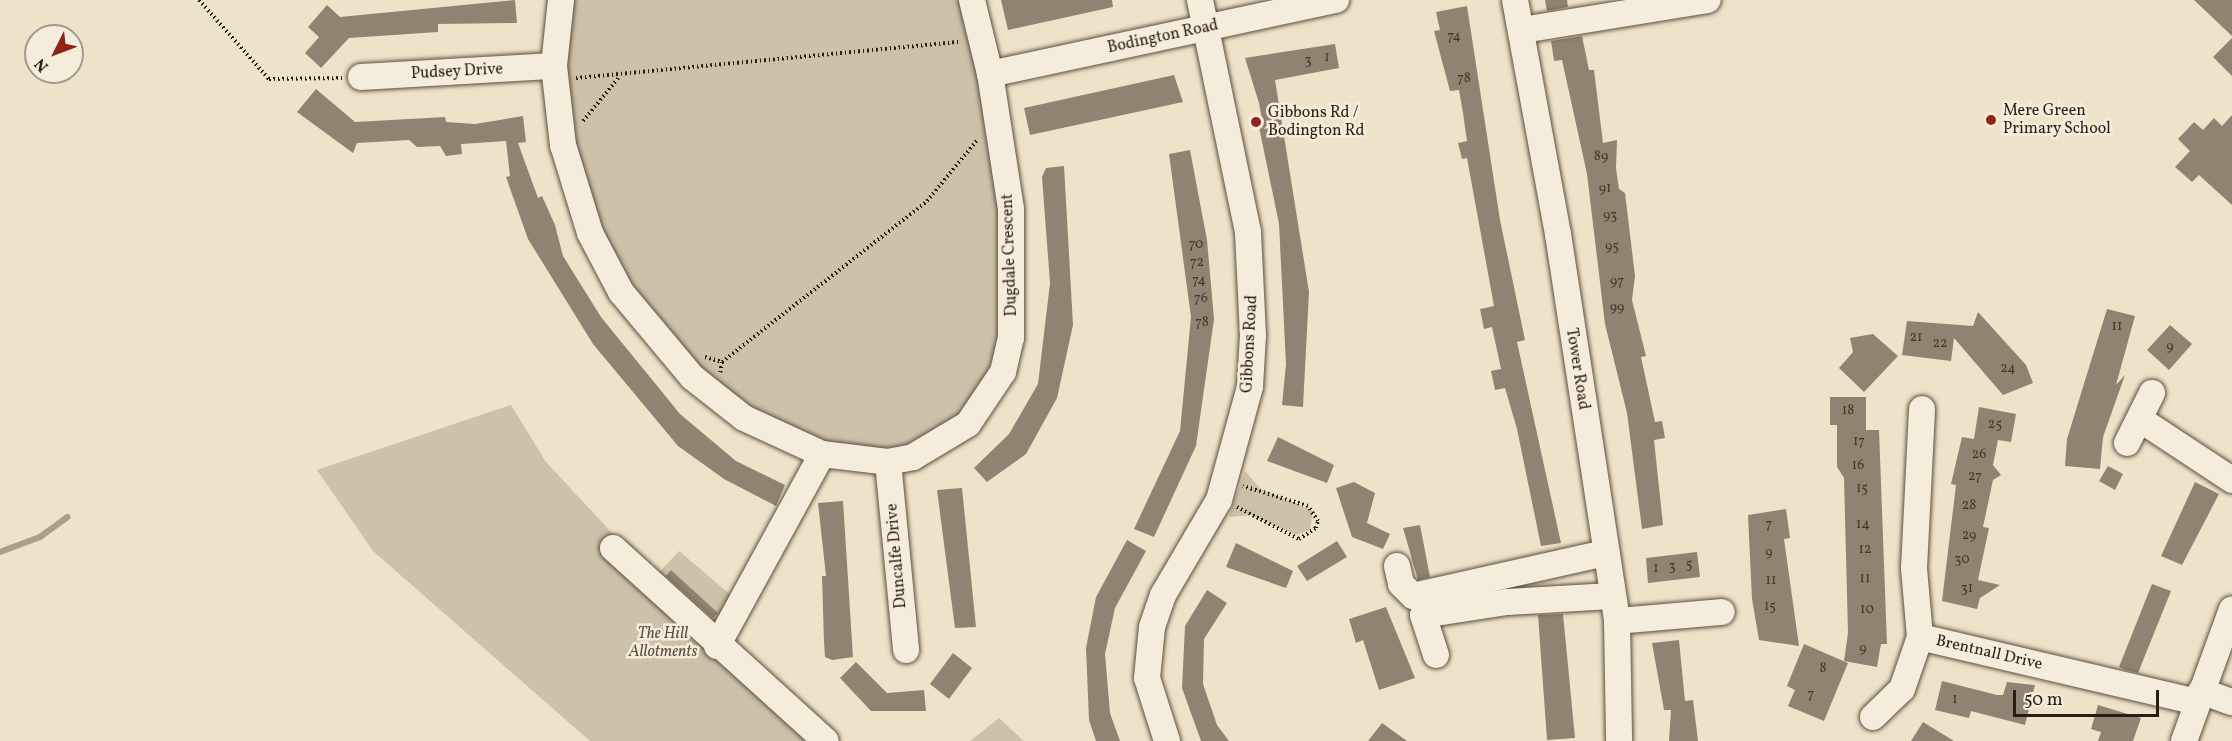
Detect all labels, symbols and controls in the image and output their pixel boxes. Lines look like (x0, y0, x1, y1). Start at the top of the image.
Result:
street label: Bodington Road (1106, 16, 1220, 58)
north arrow (24, 24, 84, 84)
house number: 74 (1447, 29, 1461, 45)
house number: 1 (1324, 50, 1330, 66)
text: N (30, 53, 54, 76)
house number: 3 (1304, 53, 1312, 69)
street label: Pudsey Drive (410, 60, 504, 84)
house number: 78 (1457, 71, 1471, 87)
place label: Mere Green Primary School (2003, 101, 2111, 139)
place label: Gibbons Rd / Bodington Rd (1268, 103, 1364, 141)
marker: Mere Green Primary School (1984, 113, 1998, 127)
marker: Gibbons Rd / Bodington Rd (1249, 115, 1263, 129)
house number: 89 (1594, 149, 1608, 165)
house number: 91 (1599, 181, 1611, 197)
street label: Dugdale Crescent (998, 193, 1022, 317)
house number: 93 (1603, 208, 1617, 224)
house number: 70 (1189, 237, 1203, 253)
house number: 95 (1605, 239, 1619, 255)
house number: 72 (1190, 255, 1204, 271)
house number: 74 (1192, 273, 1206, 289)
house number: 97 (1610, 274, 1624, 290)
house number: 76 (1194, 291, 1208, 307)
street label: Gibbons Road (1238, 295, 1262, 393)
house number: 99 (1610, 300, 1624, 316)
house number: 78 (1195, 315, 1209, 331)
house number: 11 (2112, 319, 2122, 335)
street label: Tower Road (1561, 327, 1593, 411)
house number: 21 (1910, 330, 1922, 346)
house number: 22 (1932, 336, 1948, 352)
house number: 9 (2166, 339, 2174, 355)
house number: 24 (2000, 361, 2016, 377)
house number: 18 (1842, 403, 1854, 419)
house number: 25 (1988, 417, 2002, 433)
house number: 17 (1853, 434, 1865, 450)
house number: 26 (1972, 447, 1986, 463)
house number: 16 (1852, 458, 1864, 474)
house number: 27 (1968, 469, 1982, 485)
house number: 15 (1856, 481, 1868, 497)
house number: 28 (1962, 498, 1976, 514)
street label: Duncalfe Drive (883, 503, 911, 609)
house number: 7 (1766, 517, 1772, 533)
house number: 14 (1856, 517, 1870, 533)
house number: 29 (1962, 528, 1976, 544)
house number: 12 (1859, 542, 1871, 558)
house number: 9 (1765, 545, 1773, 561)
house number: 30 (1954, 552, 1970, 568)
house number: 5 (1686, 557, 1692, 573)
house number: 3 (1668, 559, 1676, 575)
house number: 1 (1653, 561, 1659, 577)
house number: 11 (1860, 571, 1870, 587)
house number: 11 (1766, 573, 1776, 589)
house number: 31 (1961, 581, 1973, 597)
house number: 15 (1764, 599, 1776, 615)
house number: 10 (1860, 602, 1874, 618)
park label: The Hill Allotments (629, 624, 697, 662)
street label: Brentnall Drive (1934, 631, 2044, 675)
house number: 9 (1859, 641, 1867, 657)
house number: 8 (1819, 661, 1827, 677)
scale bar (2016, 678, 2162, 716)
house number: 7 (1808, 687, 1814, 703)
text: 50 m (2024, 688, 2063, 713)
house number: 1 (1952, 692, 1958, 708)

